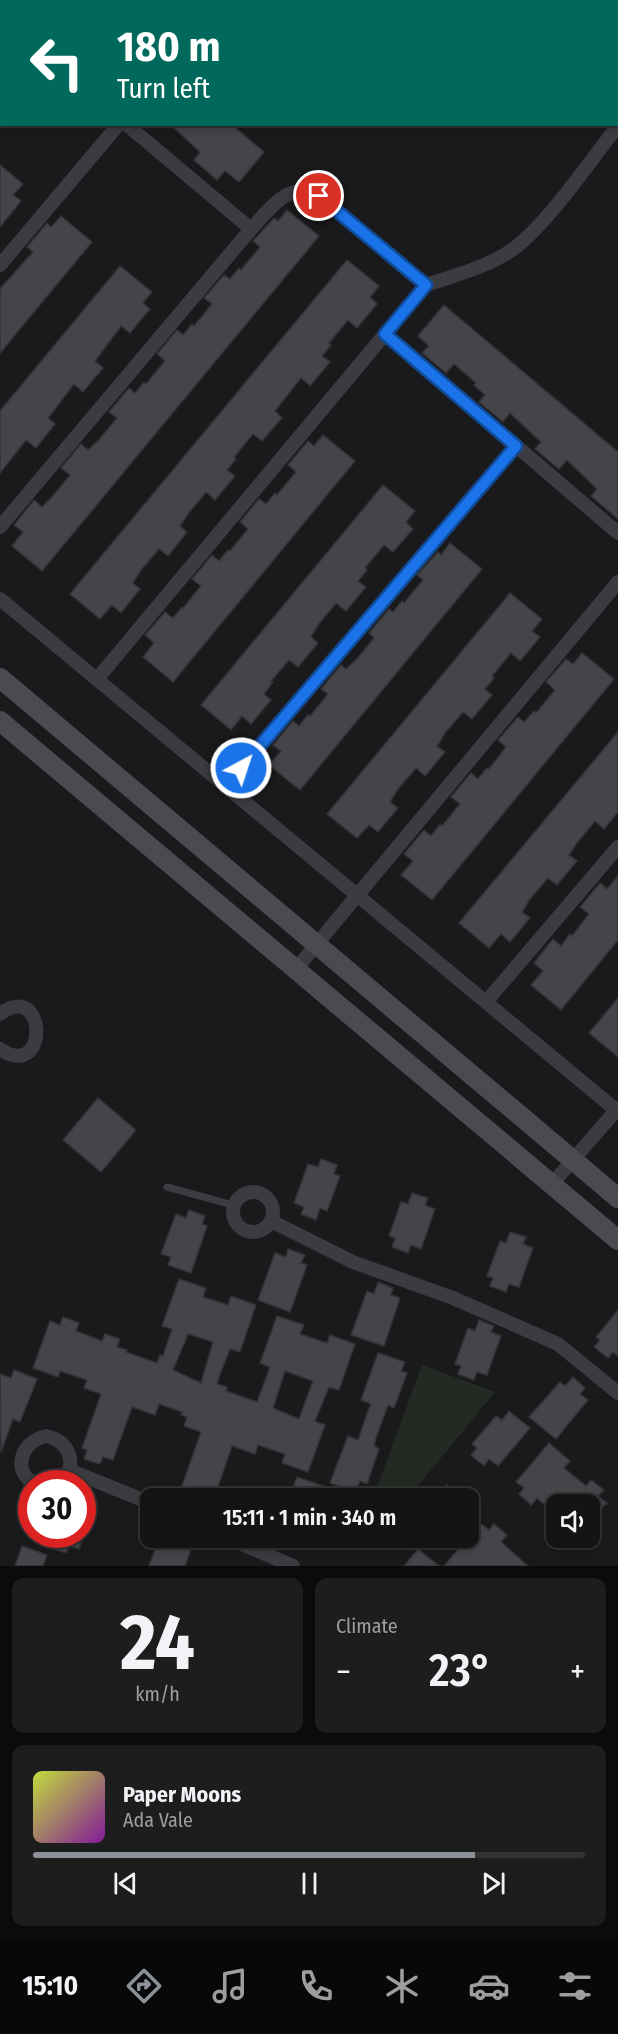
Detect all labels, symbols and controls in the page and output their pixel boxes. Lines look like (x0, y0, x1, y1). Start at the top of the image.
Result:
text: 180 m (117, 22, 221, 72)
icon: left (18, 24, 96, 102)
text: Turn left (117, 73, 210, 105)
pin (293, 170, 344, 221)
icon: arrive (302, 179, 335, 212)
position arrow (209, 736, 273, 800)
speed limit sign: 30 (18, 1470, 96, 1548)
map controls (546, 1494, 600, 1548)
button: sound (546, 1494, 600, 1548)
text: 15:11 · 1 min · 340 m (223, 1504, 396, 1531)
text: 24 (120, 1596, 195, 1690)
text: Climate (336, 1614, 398, 1638)
text: 23° (429, 1644, 492, 1698)
text: − (336, 1652, 351, 1692)
text: + (570, 1652, 585, 1692)
text: km/h (135, 1682, 180, 1706)
text: Paper Moons (123, 1781, 241, 1808)
text: Ada Vale (123, 1808, 193, 1832)
icon: previous (109, 1867, 142, 1900)
icon: pause (293, 1867, 326, 1900)
icon: next (477, 1867, 510, 1900)
icon: directions (123, 1965, 165, 2007)
icon: music (209, 1965, 251, 2007)
icon: phone (295, 1965, 337, 2007)
icon: climate (381, 1965, 423, 2007)
icon: car (468, 1965, 510, 2007)
icon: filters (554, 1965, 596, 2007)
text: 15:10 (22, 1970, 78, 2002)

